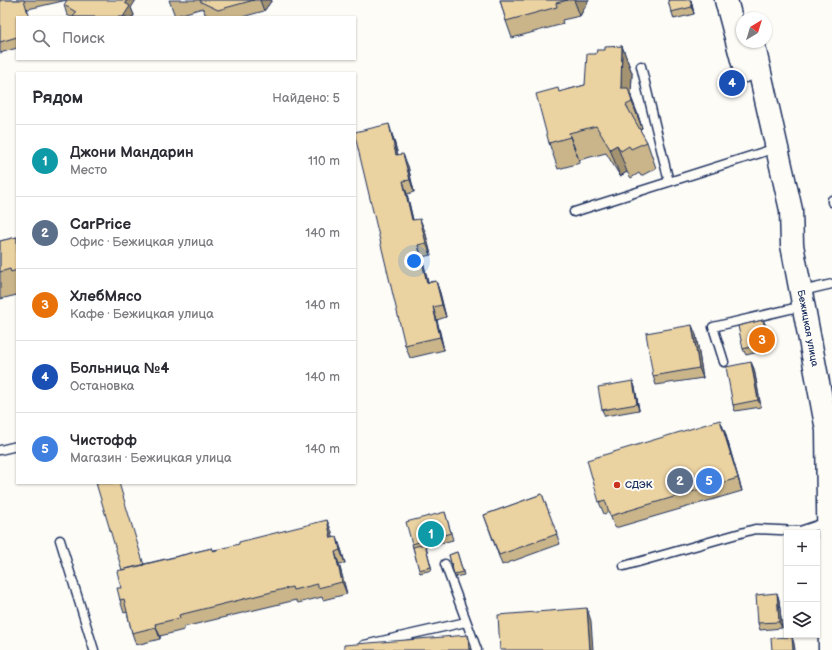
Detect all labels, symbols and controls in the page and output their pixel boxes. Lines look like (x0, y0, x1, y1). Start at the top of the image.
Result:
north arrow (736, 12, 772, 48)
search box (16, 16, 356, 60)
icon: search (30, 27, 52, 49)
text: Поиск (62, 29, 105, 48)
pin: 4 (719, 68, 745, 98)
text: Рядом (32, 88, 83, 108)
text: Найдено: 5 (272, 90, 340, 106)
text: Джони Мандарин (70, 143, 194, 162)
text: 1 (42, 153, 48, 169)
text: 110 m (308, 153, 340, 169)
text: Место (70, 162, 107, 178)
text: CarPrice (70, 215, 131, 234)
text: 2 (41, 225, 49, 241)
text: 140 m (305, 225, 340, 241)
text: Офис · Бежицкая улица (70, 234, 214, 250)
your location (404, 251, 424, 271)
text: ХлебМясо (70, 287, 142, 306)
street label: Бежицкая улица (795, 289, 821, 368)
text: 3 (41, 297, 49, 313)
text: 140 m (305, 297, 340, 313)
text: Кафе · Бежицкая улица (70, 306, 214, 322)
pin: 3 (749, 325, 775, 355)
text: Больница №4 (70, 359, 169, 378)
text: 4 (41, 369, 49, 385)
text: 140 m (305, 369, 340, 385)
text: Остановка (70, 378, 135, 394)
text: Чистофф (70, 431, 137, 450)
text: 5 (41, 441, 49, 457)
text: 140 m (305, 441, 340, 457)
text: Магазин · Бежицкая улица (70, 450, 232, 466)
pin: 2 (667, 466, 693, 496)
pin: 5 (696, 466, 722, 496)
place label: СДЭК (625, 479, 653, 491)
marker: СДЭК (612, 480, 622, 490)
pin: 1 (418, 519, 444, 549)
map controls (784, 530, 820, 638)
button: + (784, 530, 820, 566)
button: − (784, 566, 820, 602)
button: layers (784, 602, 820, 638)

